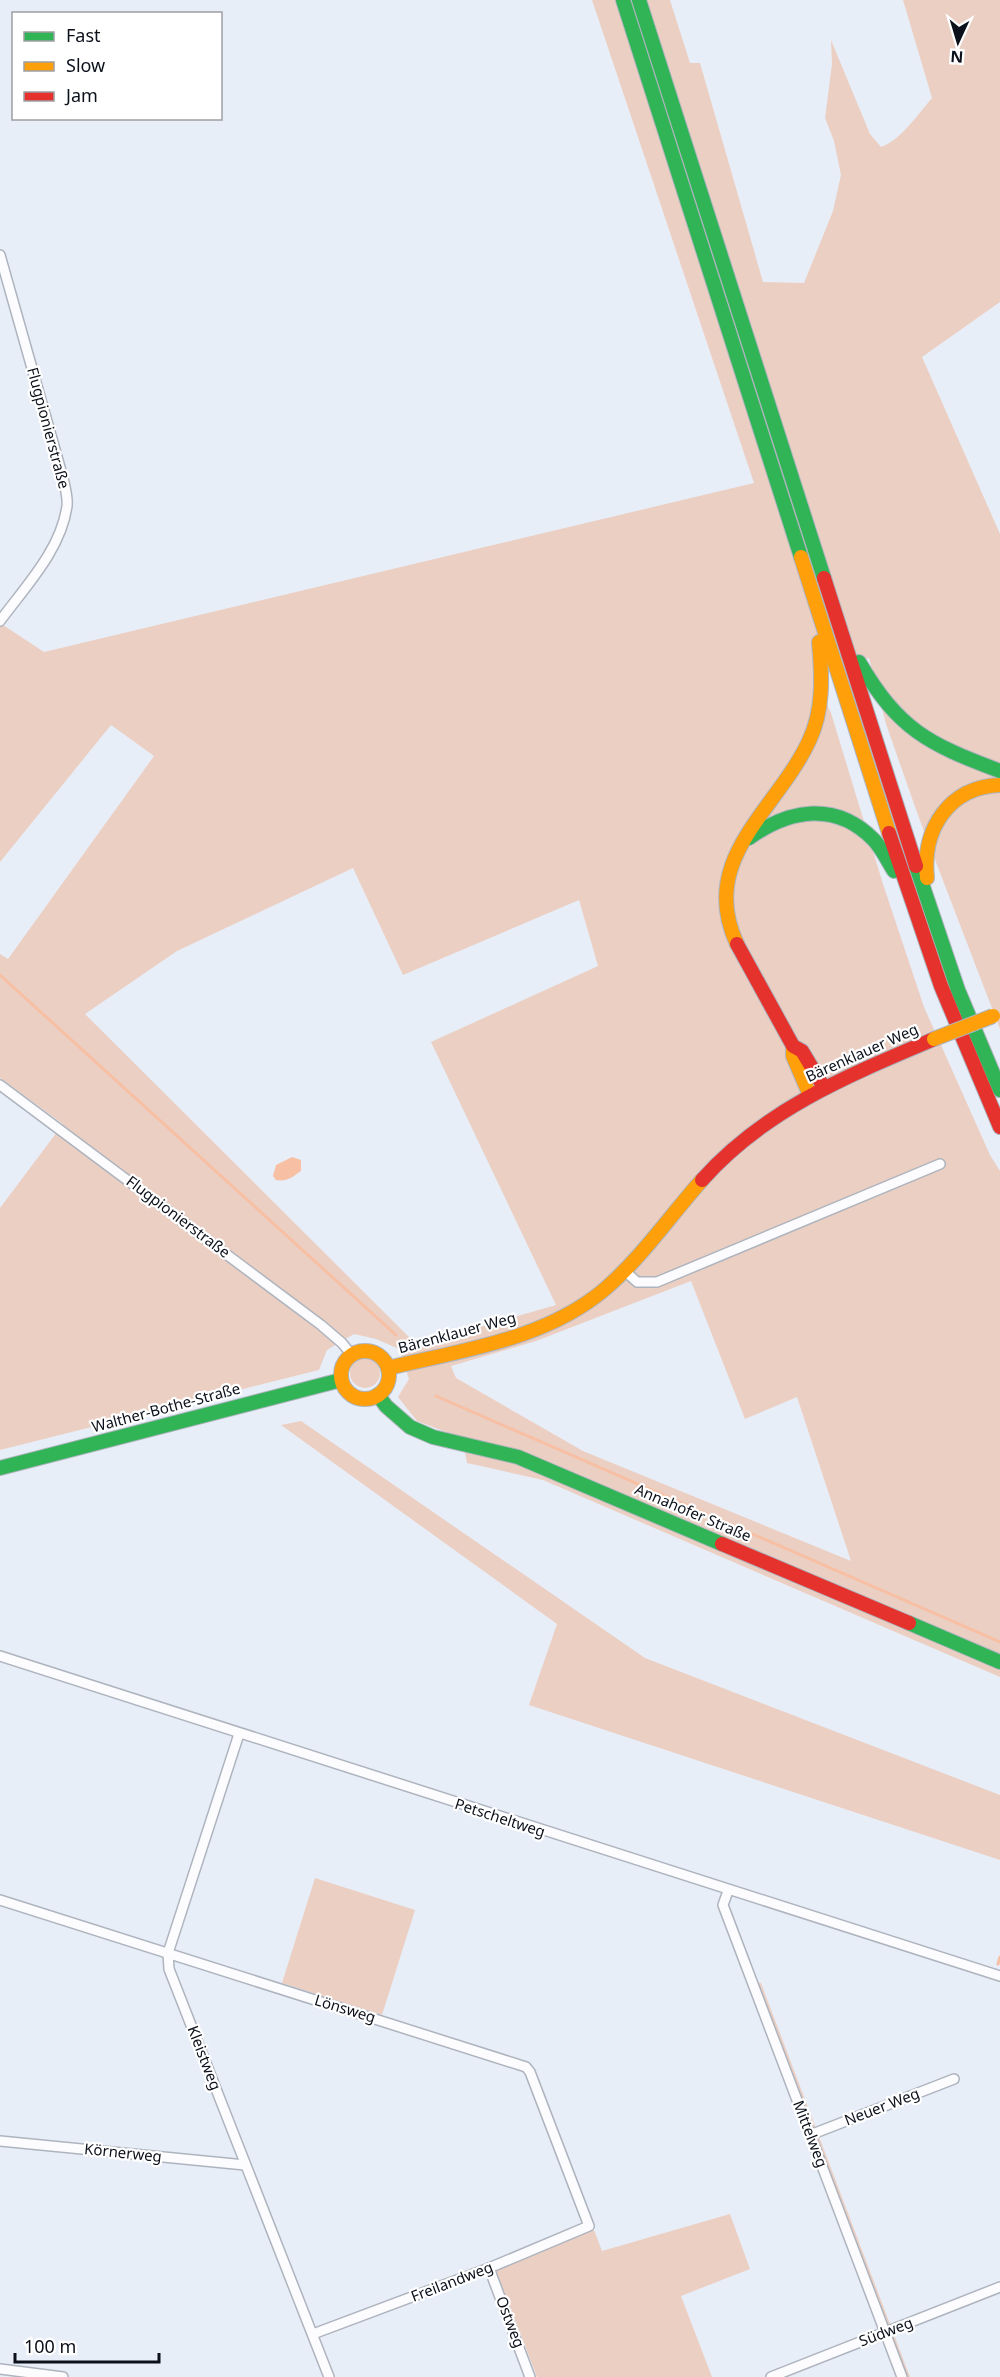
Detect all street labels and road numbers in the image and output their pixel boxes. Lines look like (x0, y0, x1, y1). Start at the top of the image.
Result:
street label: Flugpionierstraße (23, 365, 75, 491)
street label: Bärenklauer Weg (802, 1018, 921, 1086)
street label: Flugpionierstraße (123, 1171, 235, 1262)
street label: Bärenklauer Weg (396, 1307, 518, 1357)
street label: Walther-Bothe-Straße (89, 1378, 242, 1436)
street label: Annahofer Straße (632, 1479, 755, 1546)
street label: Petscheltweg (453, 1793, 548, 1841)
street label: Lönsweg (312, 1989, 378, 2027)
street label: Kleistweg (183, 2023, 226, 2093)
street label: Neuer Weg (841, 2083, 922, 2130)
street label: Mittelweg (789, 2097, 833, 2170)
street label: Körnerweg (83, 2138, 163, 2166)
street label: Freilandweg (408, 2256, 495, 2306)
street label: Ostweg (492, 2293, 530, 2350)
street label: Südweg (856, 2312, 915, 2350)

